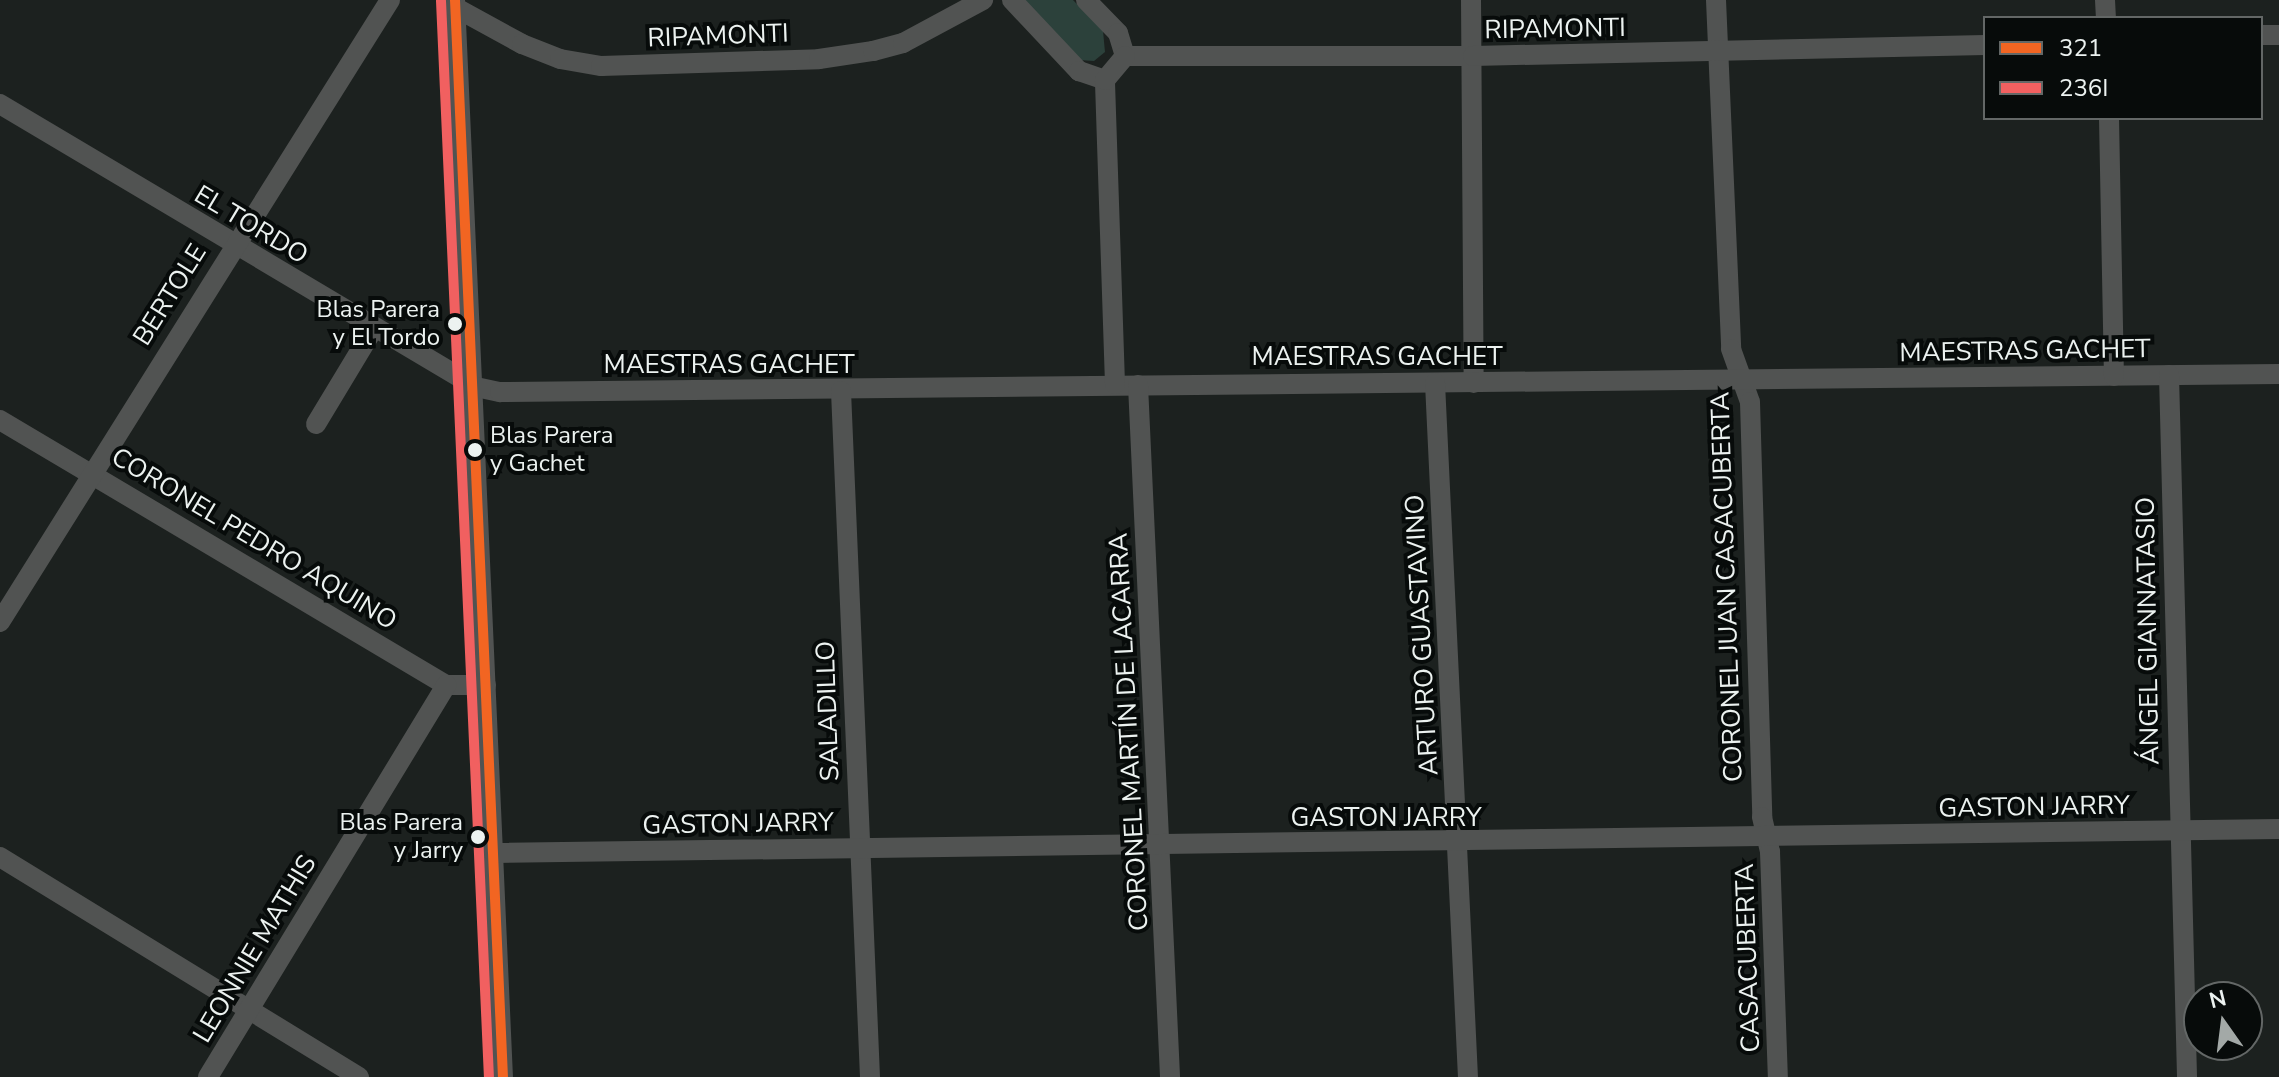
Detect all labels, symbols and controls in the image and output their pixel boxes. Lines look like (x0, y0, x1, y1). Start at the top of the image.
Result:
street label: RIPAMONTI (1484, 12, 1626, 46)
legend (1983, 16, 2263, 120)
street label: RIPAMONTI (647, 18, 789, 54)
text: 321 (2059, 32, 2102, 64)
text: 236I (2059, 72, 2108, 104)
street label: EL TORDO (189, 179, 313, 271)
street label: BERTOLE (127, 239, 213, 351)
place label: Blas Parera y El Tordo (317, 296, 440, 352)
marker: Blas Parera y El Tordo (447, 316, 463, 332)
street label: MAESTRAS GACHET (1899, 333, 2151, 369)
street label: MAESTRAS GACHET (1251, 341, 1503, 373)
street label: MAESTRAS GACHET (603, 349, 855, 381)
street label: CORONEL JUAN CASACUBERTA (1705, 391, 1749, 783)
place label: Blas Parera y Gachet (490, 422, 613, 478)
street label: CORONEL PEDRO AQUINO (106, 441, 402, 637)
marker: Blas Parera y Gachet (467, 442, 483, 458)
street label: ARTURO GUASTAVINO (1399, 494, 1445, 776)
street label: ÁNGEL GIANNATASIO (2130, 497, 2166, 765)
street label: CORONEL MARTÍN DE LACARRA (1103, 532, 1155, 932)
street label: SALADILLO (810, 640, 846, 782)
street label: GASTON JARRY (1938, 790, 2130, 824)
street label: GASTON JARRY (1290, 802, 1482, 834)
street label: GASTON JARRY (642, 807, 834, 841)
place label: Blas Parera y Jarry (340, 809, 463, 865)
marker: Blas Parera y Jarry (470, 829, 486, 845)
street label: LEONNIE MATHIS (187, 850, 323, 1048)
street label: CASACUBERTA (1729, 863, 1767, 1053)
north arrow (2183, 981, 2263, 1061)
text: N (2206, 983, 2229, 1016)

